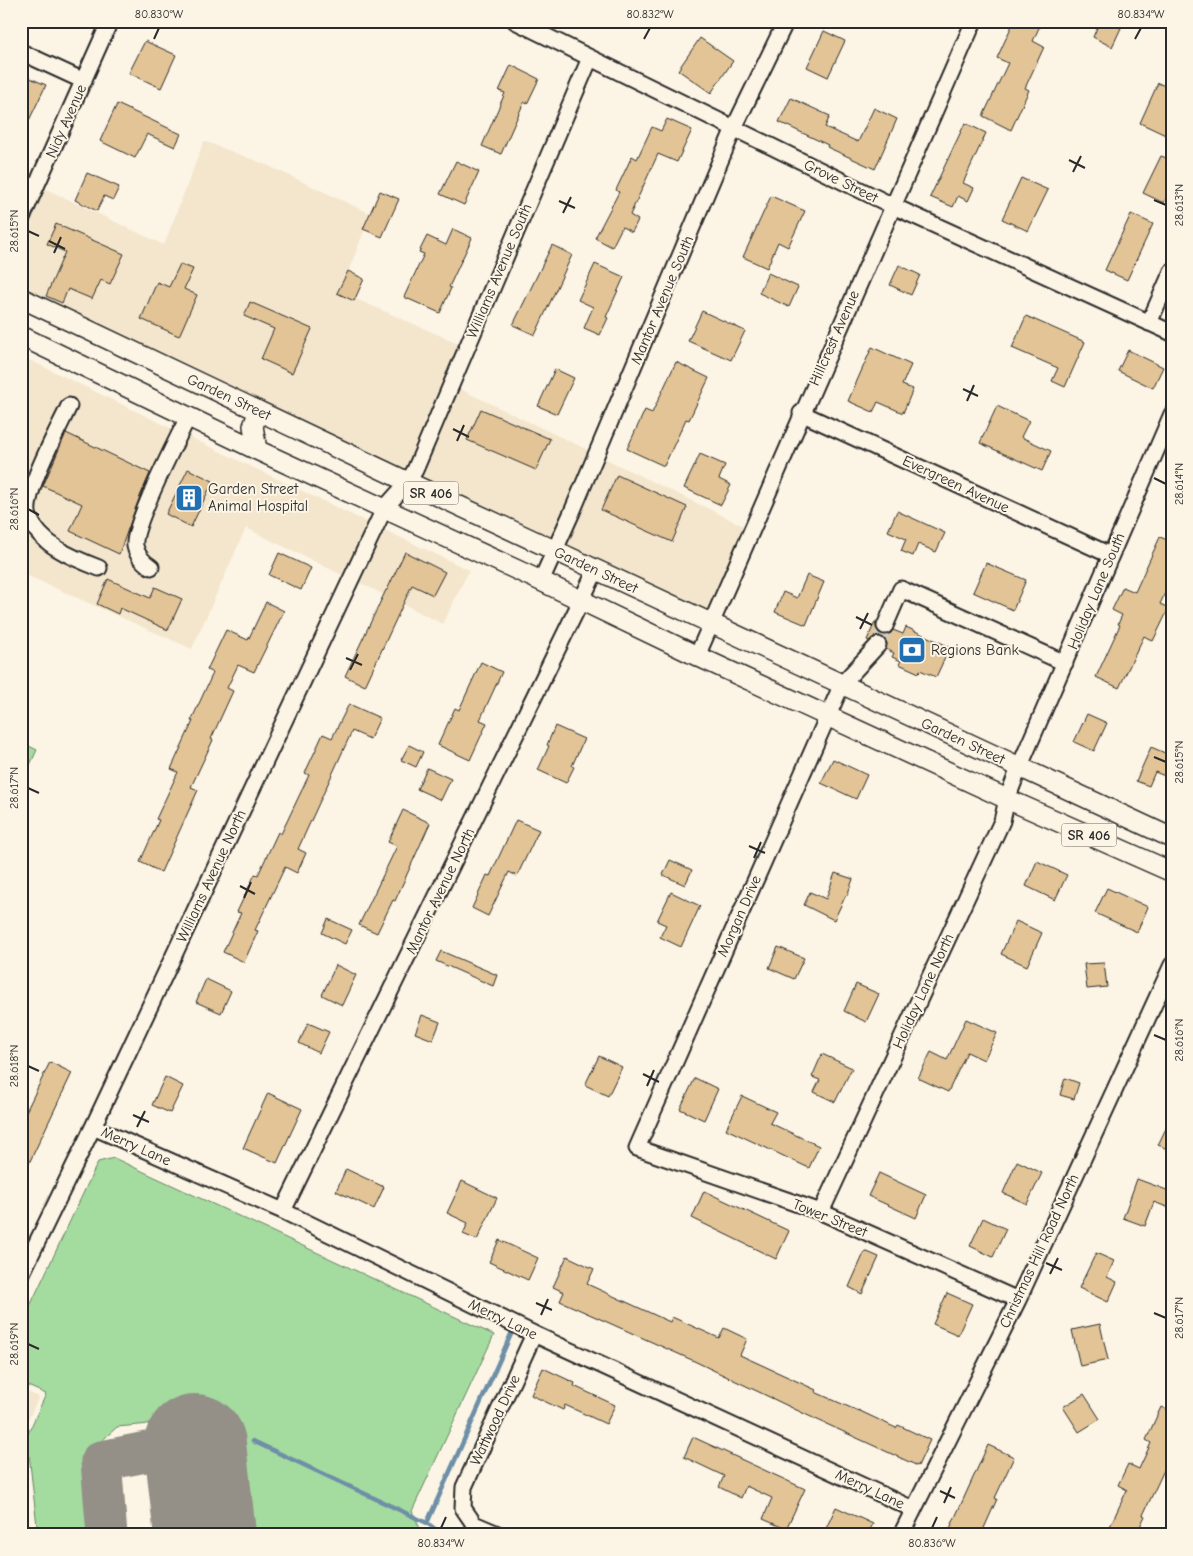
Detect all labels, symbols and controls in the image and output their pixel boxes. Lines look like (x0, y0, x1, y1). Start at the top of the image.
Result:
text: 80.830°W (135, 7, 184, 21)
text: 80.832°W (626, 7, 674, 21)
text: 80.834°W (1118, 7, 1165, 21)
street label: Nidy Avenue (42, 81, 90, 161)
street label: Grove Street (801, 155, 882, 207)
text: 28.613°N (1172, 184, 1186, 226)
street label: Williams Avenue South (462, 201, 536, 341)
text: 28.615°N (7, 210, 21, 252)
street label: Mantor Avenue South (627, 233, 697, 367)
street label: Hillcrest Avenue (805, 287, 863, 388)
street label: Garden Street (184, 370, 274, 425)
street label: Evergreen Avenue (900, 451, 1013, 517)
text: 28.614°N (1172, 463, 1186, 505)
place label: Garden Street Animal Hospital (208, 480, 308, 515)
road number: SR 406 (404, 482, 458, 504)
building icon: Garden Street Animal Hospital (174, 483, 204, 513)
text: 28.616°N (7, 488, 21, 530)
street label: Holiday Lane South (1063, 530, 1129, 652)
street label: Garden Street (551, 543, 641, 598)
bank icon: Regions Bank (897, 635, 927, 665)
place label: Regions Bank (931, 641, 1019, 659)
street label: Garden Street (918, 714, 1008, 769)
text: 28.615°N (1172, 741, 1186, 783)
text: 28.617°N (7, 767, 21, 809)
street label: Williams Avenue North (172, 807, 250, 945)
road number: SR 406 (1062, 824, 1116, 846)
street label: Mantor Avenue North (402, 825, 478, 957)
street label: Morgan Drive (713, 872, 765, 960)
street label: Holiday Lane North (888, 931, 958, 1051)
text: 28.616°N (1172, 1019, 1186, 1061)
text: 28.618°N (7, 1045, 21, 1087)
street label: Merry Lane (98, 1123, 174, 1170)
street label: Christmas Hill Road North (995, 1171, 1083, 1331)
street label: Tower Street (790, 1195, 871, 1241)
street label: Merry Lane (466, 1295, 541, 1344)
text: 28.617°N (1172, 1297, 1186, 1339)
text: 28.619°N (7, 1323, 21, 1365)
street label: Wattwood Drive (466, 1371, 524, 1468)
street label: Merry Lane (832, 1465, 908, 1513)
text: 80.834°W (418, 1536, 465, 1550)
text: 80.836°W (908, 1536, 956, 1550)

